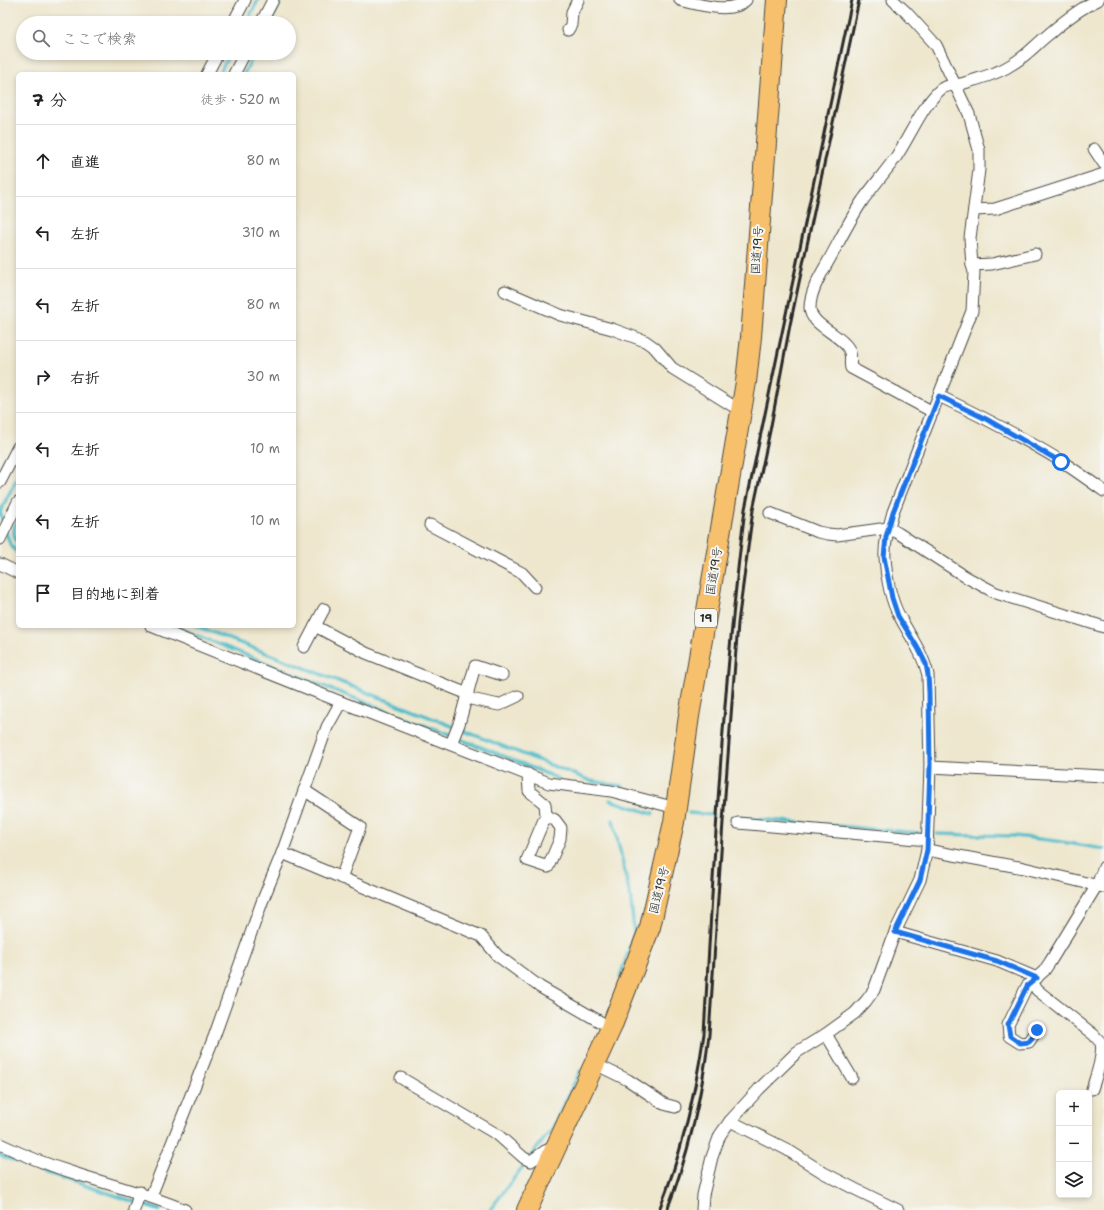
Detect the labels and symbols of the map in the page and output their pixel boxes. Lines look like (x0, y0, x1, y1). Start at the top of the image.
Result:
street label: 国道19号 (747, 225, 767, 275)
route start (1052, 453, 1070, 471)
street label: 国道19号 (702, 546, 726, 596)
road number: 19 (695, 609, 717, 627)
street label: 国道19号 (645, 864, 673, 916)
route end (1028, 1021, 1046, 1039)

